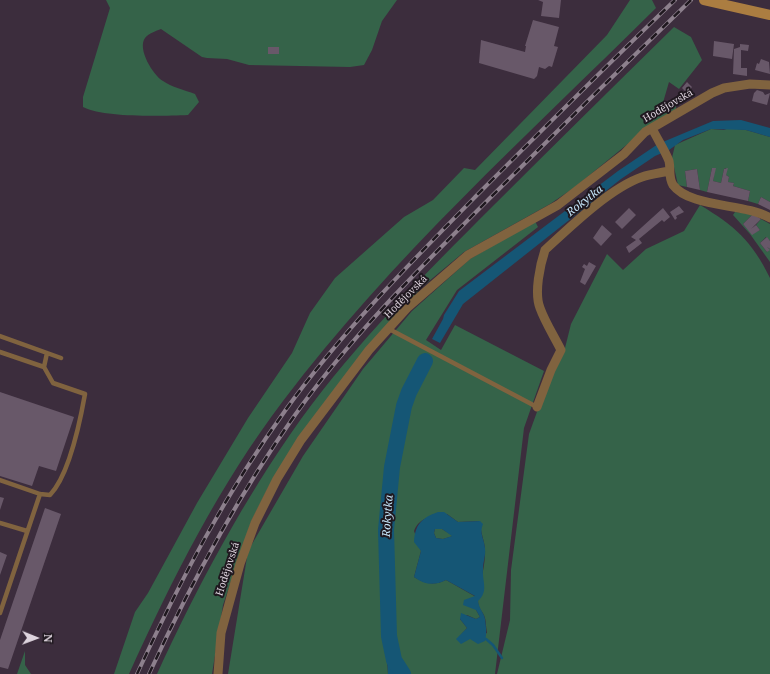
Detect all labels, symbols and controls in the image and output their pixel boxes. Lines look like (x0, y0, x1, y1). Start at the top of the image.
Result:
street label: Hodějovská (641, 87, 695, 125)
water label: Rokytka (564, 183, 606, 219)
street label: Hodějovská (382, 273, 430, 321)
water label: Rokytka (380, 494, 396, 538)
street label: Hodějovská (214, 541, 242, 597)
north arrow (16, 618, 56, 658)
text: N (41, 634, 56, 643)

